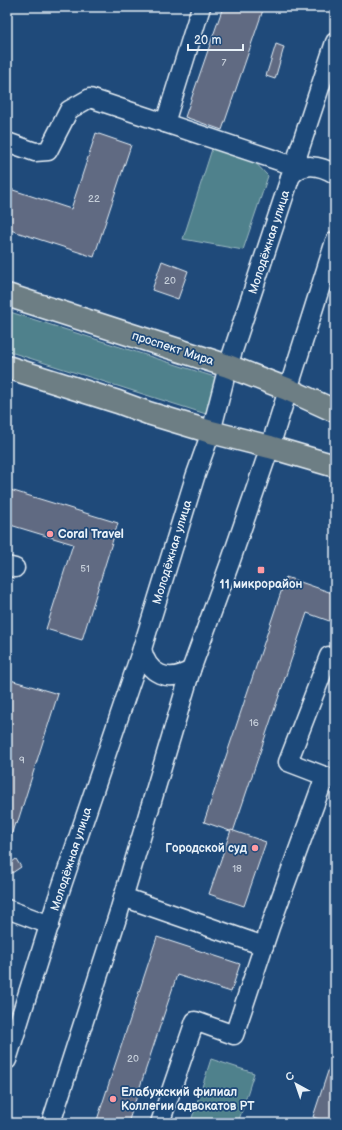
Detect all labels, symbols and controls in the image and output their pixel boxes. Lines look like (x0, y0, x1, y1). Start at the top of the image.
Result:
scale bar (188, 26, 243, 52)
text: 20 m (194, 33, 221, 48)
house number: 7 (222, 57, 227, 69)
street label: Молодёжная улица (246, 188, 293, 296)
house number: 22 (88, 193, 100, 205)
house number: 20 (164, 275, 176, 287)
street label: проспект Мира (130, 328, 216, 369)
street label: Молодёжная улица (149, 498, 195, 606)
place label: Coral Travel (58, 527, 124, 542)
marker: Coral Travel (45, 529, 55, 539)
house number: 51 (80, 563, 90, 575)
marker: 11 микрорайон (256, 565, 266, 575)
place label: 11 микрорайон (220, 577, 302, 592)
house number: 16 (249, 717, 259, 729)
house number: 9 (19, 754, 25, 766)
street label: Молодёжная улица (48, 805, 95, 913)
place label: Городской суд (165, 841, 248, 856)
marker: Городской суд (250, 843, 260, 853)
house number: 18 (232, 863, 242, 875)
house number: 20 (127, 1053, 139, 1065)
north arrow (276, 1064, 316, 1104)
text: С (283, 1069, 297, 1084)
place label: Елабужский филиал Коллегии адвокатов РТ (121, 1085, 255, 1114)
marker: Елабужский филиал Коллегии адвокатов РТ (108, 1094, 118, 1104)

